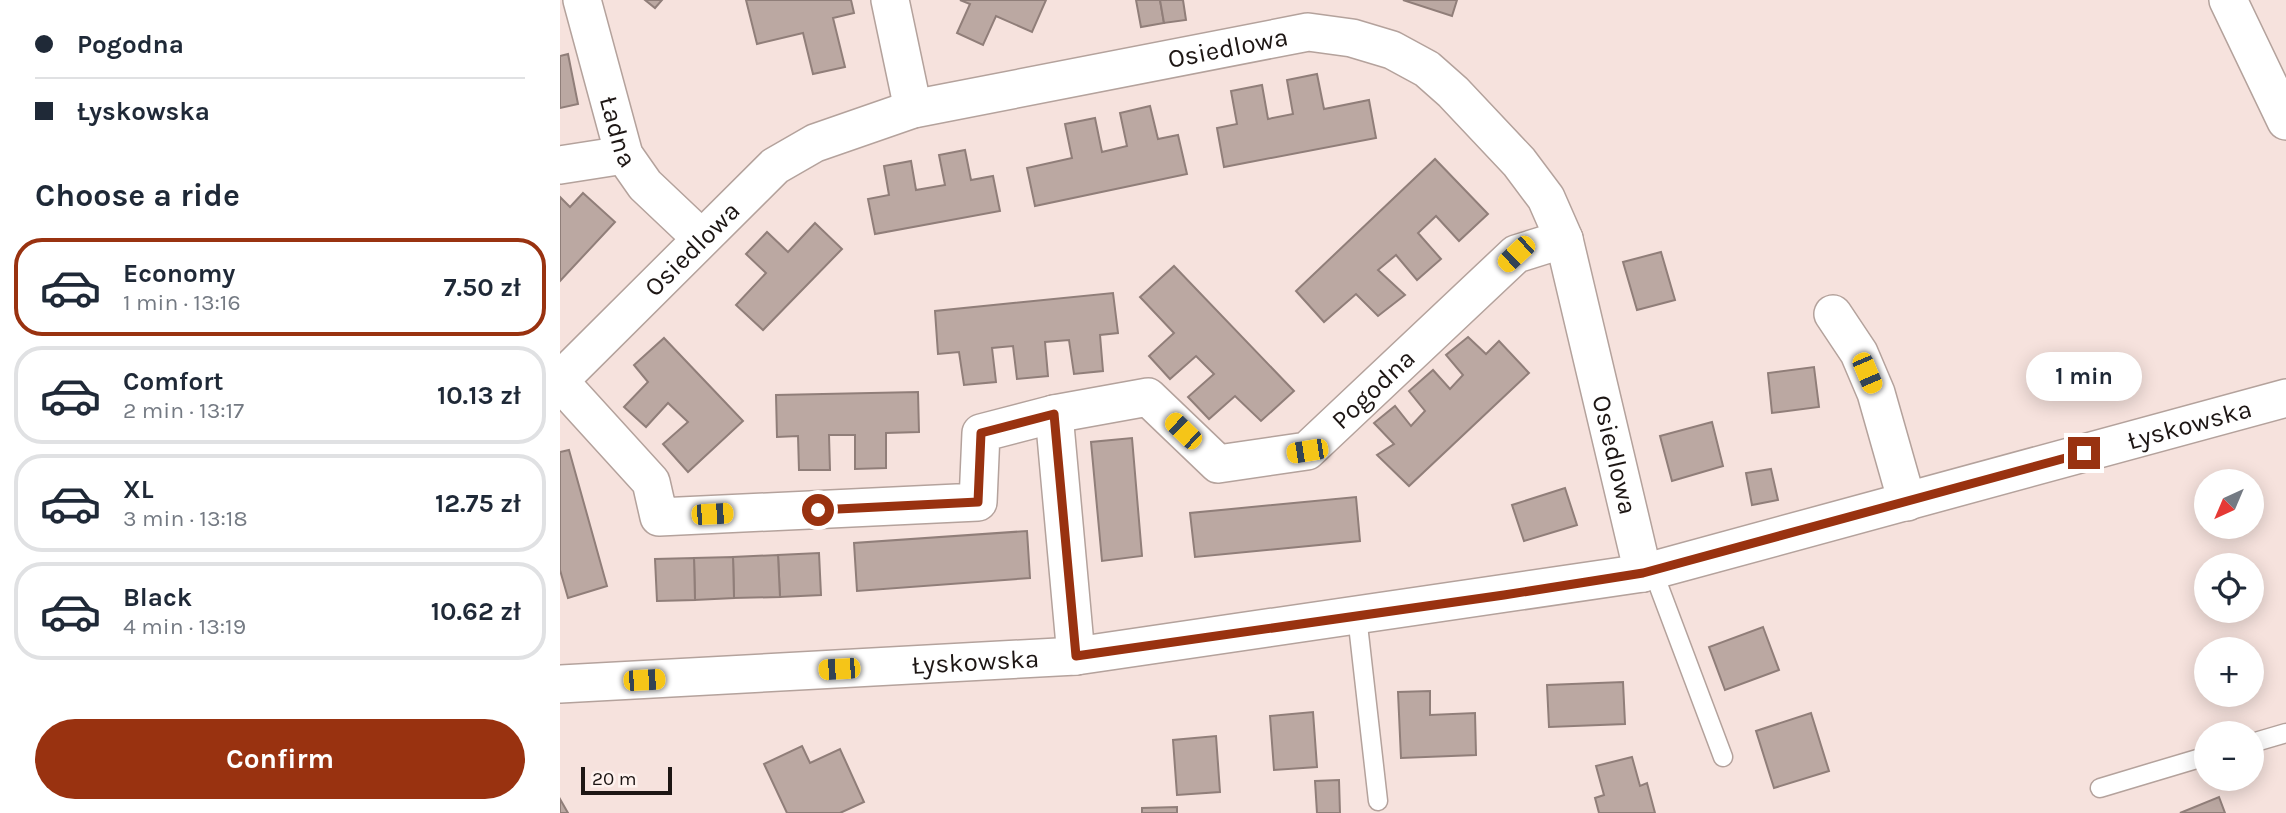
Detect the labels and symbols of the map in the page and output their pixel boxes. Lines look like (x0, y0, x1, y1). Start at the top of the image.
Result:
street label: Osiedlowa (1165, 21, 1291, 74)
street label: Ładna (593, 93, 643, 173)
street label: Osiedlowa (638, 195, 746, 303)
car (1494, 232, 1539, 276)
street label: Pogodna (1325, 342, 1421, 435)
car (1850, 350, 1885, 396)
callout: 1 min (2026, 351, 2142, 400)
street label: Osiedlowa (1586, 392, 1644, 517)
street label: Łyskowska (2124, 393, 2255, 456)
car (1161, 409, 1206, 453)
car (1285, 437, 1330, 465)
route end (2068, 437, 2100, 469)
north arrow (2194, 469, 2264, 539)
route start (802, 494, 834, 526)
car (691, 502, 734, 526)
street label: Łyskowska (911, 643, 1040, 680)
car (818, 657, 861, 681)
car (623, 668, 666, 692)
scale bar (581, 764, 672, 796)

